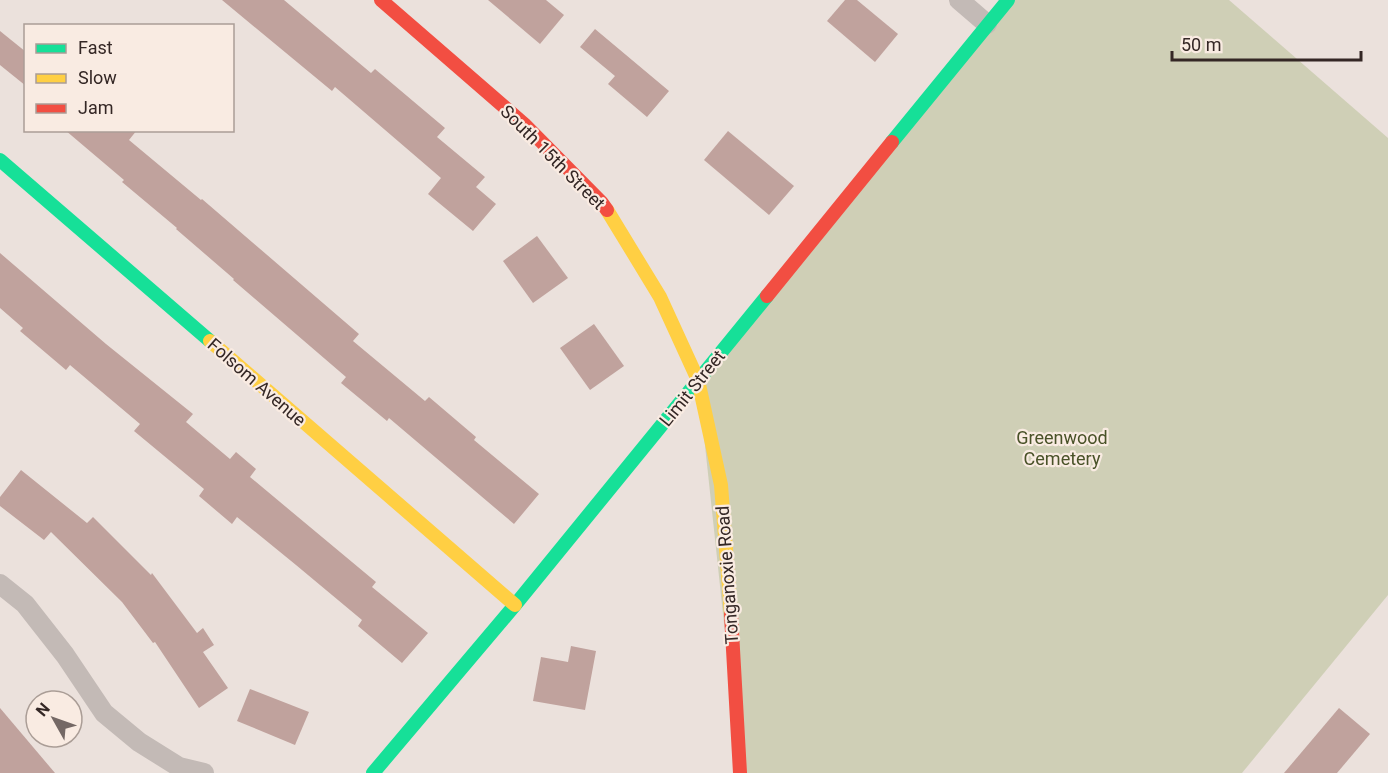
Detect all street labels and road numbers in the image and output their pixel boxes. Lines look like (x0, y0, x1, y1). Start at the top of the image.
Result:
street label: South 15th Street (496, 100, 610, 214)
street label: Folsom Avenue (204, 334, 310, 430)
street label: Limit Street (655, 346, 729, 430)
street label: Tonganoxie Road (712, 505, 742, 645)

